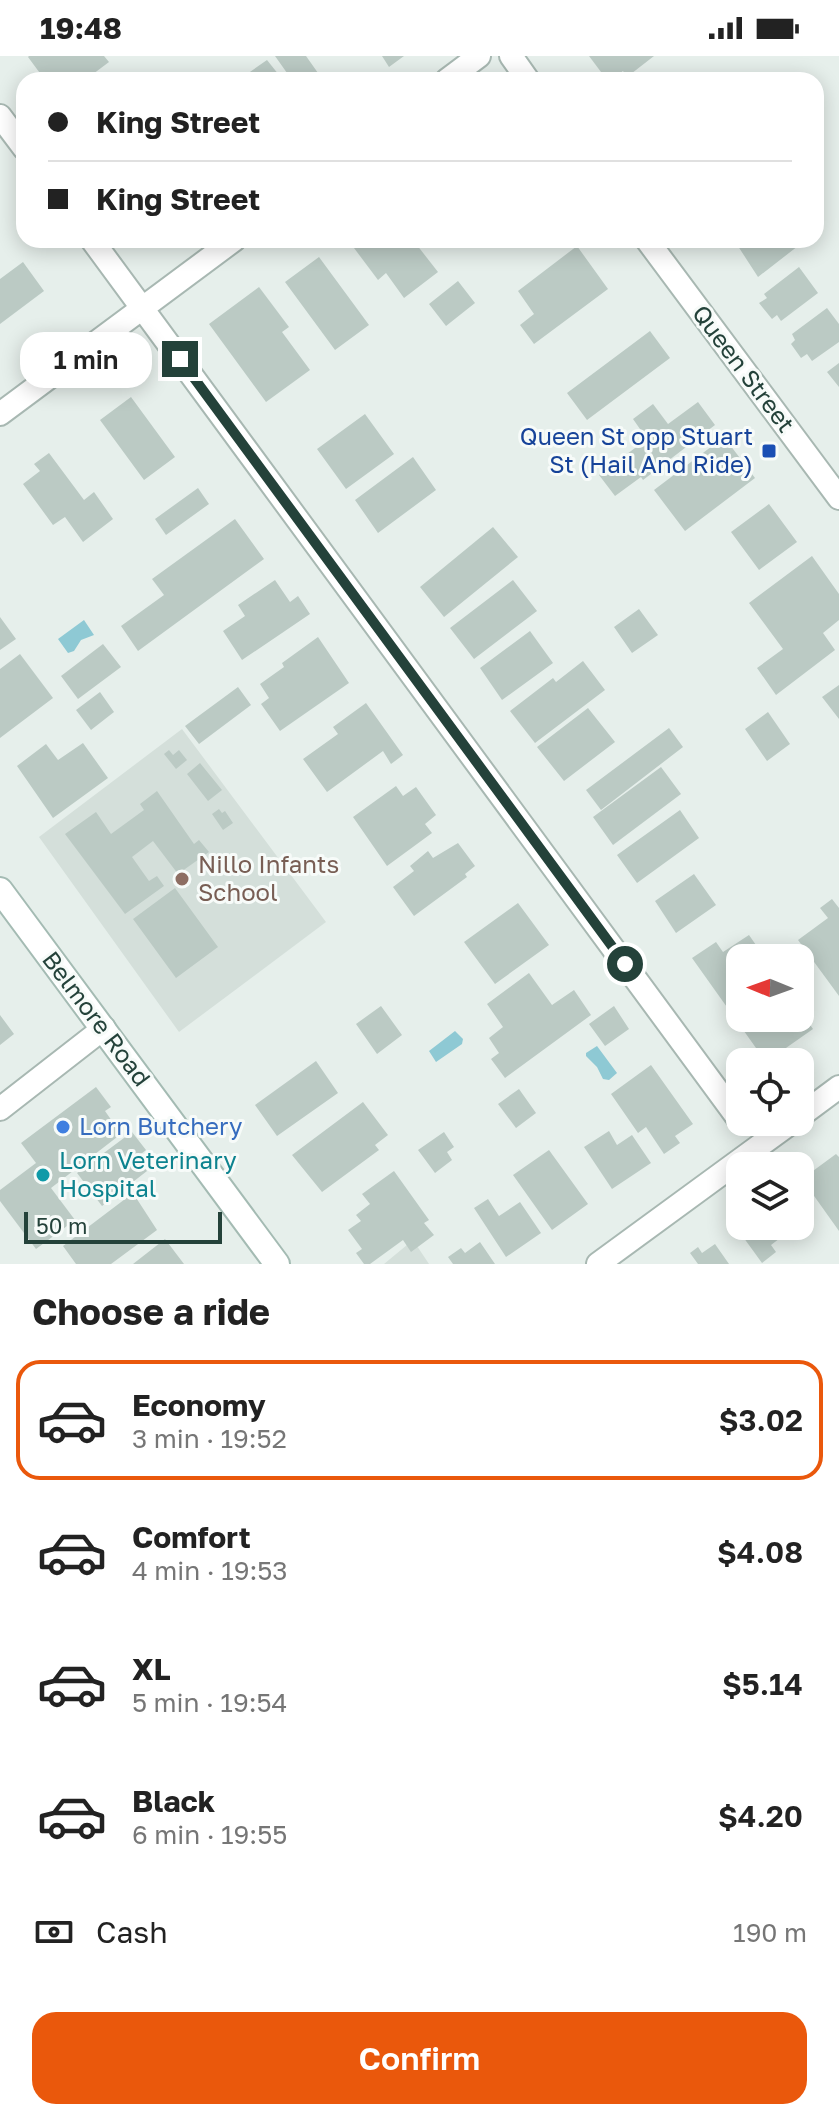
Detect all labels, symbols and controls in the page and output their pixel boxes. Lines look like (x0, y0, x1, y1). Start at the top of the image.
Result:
text: 19:48 (40, 10, 122, 46)
text: King Street (96, 104, 260, 140)
text: King Street (96, 181, 260, 217)
street label: Queen Street (687, 299, 801, 437)
callout: 1 min (20, 331, 152, 387)
route end (162, 341, 198, 377)
text: 1 min (53, 344, 119, 375)
place label: Queen St opp Stuart St (Hail And Ride) (520, 421, 753, 478)
marker: Queen St opp Stuart St (Hail And Ride) (760, 442, 778, 460)
place label: Nillo Infants School (198, 849, 339, 906)
marker: Nillo Infants School (173, 870, 191, 888)
north arrow (726, 944, 814, 1032)
map controls (726, 944, 814, 1240)
street label: Belmore Road (37, 945, 157, 1091)
route start (607, 946, 643, 982)
button: locate (726, 1048, 814, 1136)
place label: Lorn Butchery (79, 1111, 242, 1140)
marker: Lorn Butchery (54, 1118, 72, 1136)
place label: Lorn Veterinary Hospital (59, 1145, 237, 1202)
button: layers (726, 1152, 814, 1240)
marker: Lorn Veterinary Hospital (34, 1166, 52, 1184)
scale bar (24, 1208, 222, 1244)
text: 50 m (36, 1212, 87, 1239)
text: Choose a ride (32, 1290, 270, 1333)
icon: car (36, 1384, 108, 1456)
text: Economy (132, 1387, 266, 1423)
text: $3.02 (719, 1402, 803, 1438)
text: 3 min · 19:52 (132, 1423, 287, 1454)
icon: car (36, 1516, 108, 1588)
text: Comfort (132, 1519, 251, 1555)
text: $4.08 (717, 1534, 803, 1570)
text: 4 min · 19:53 (132, 1555, 288, 1586)
icon: car (36, 1648, 108, 1720)
text: XL (132, 1651, 171, 1687)
text: $5.14 (722, 1666, 803, 1702)
text: 5 min · 19:54 (132, 1687, 287, 1718)
icon: car (36, 1780, 108, 1852)
text: Black (132, 1783, 215, 1819)
text: $4.20 (718, 1798, 803, 1834)
text: 6 min · 19:55 (132, 1819, 287, 1850)
icon: cash (32, 1910, 76, 1954)
text: Cash (96, 1914, 168, 1950)
text: 190 m (733, 1917, 807, 1948)
button: Confirm (32, 2012, 807, 2104)

